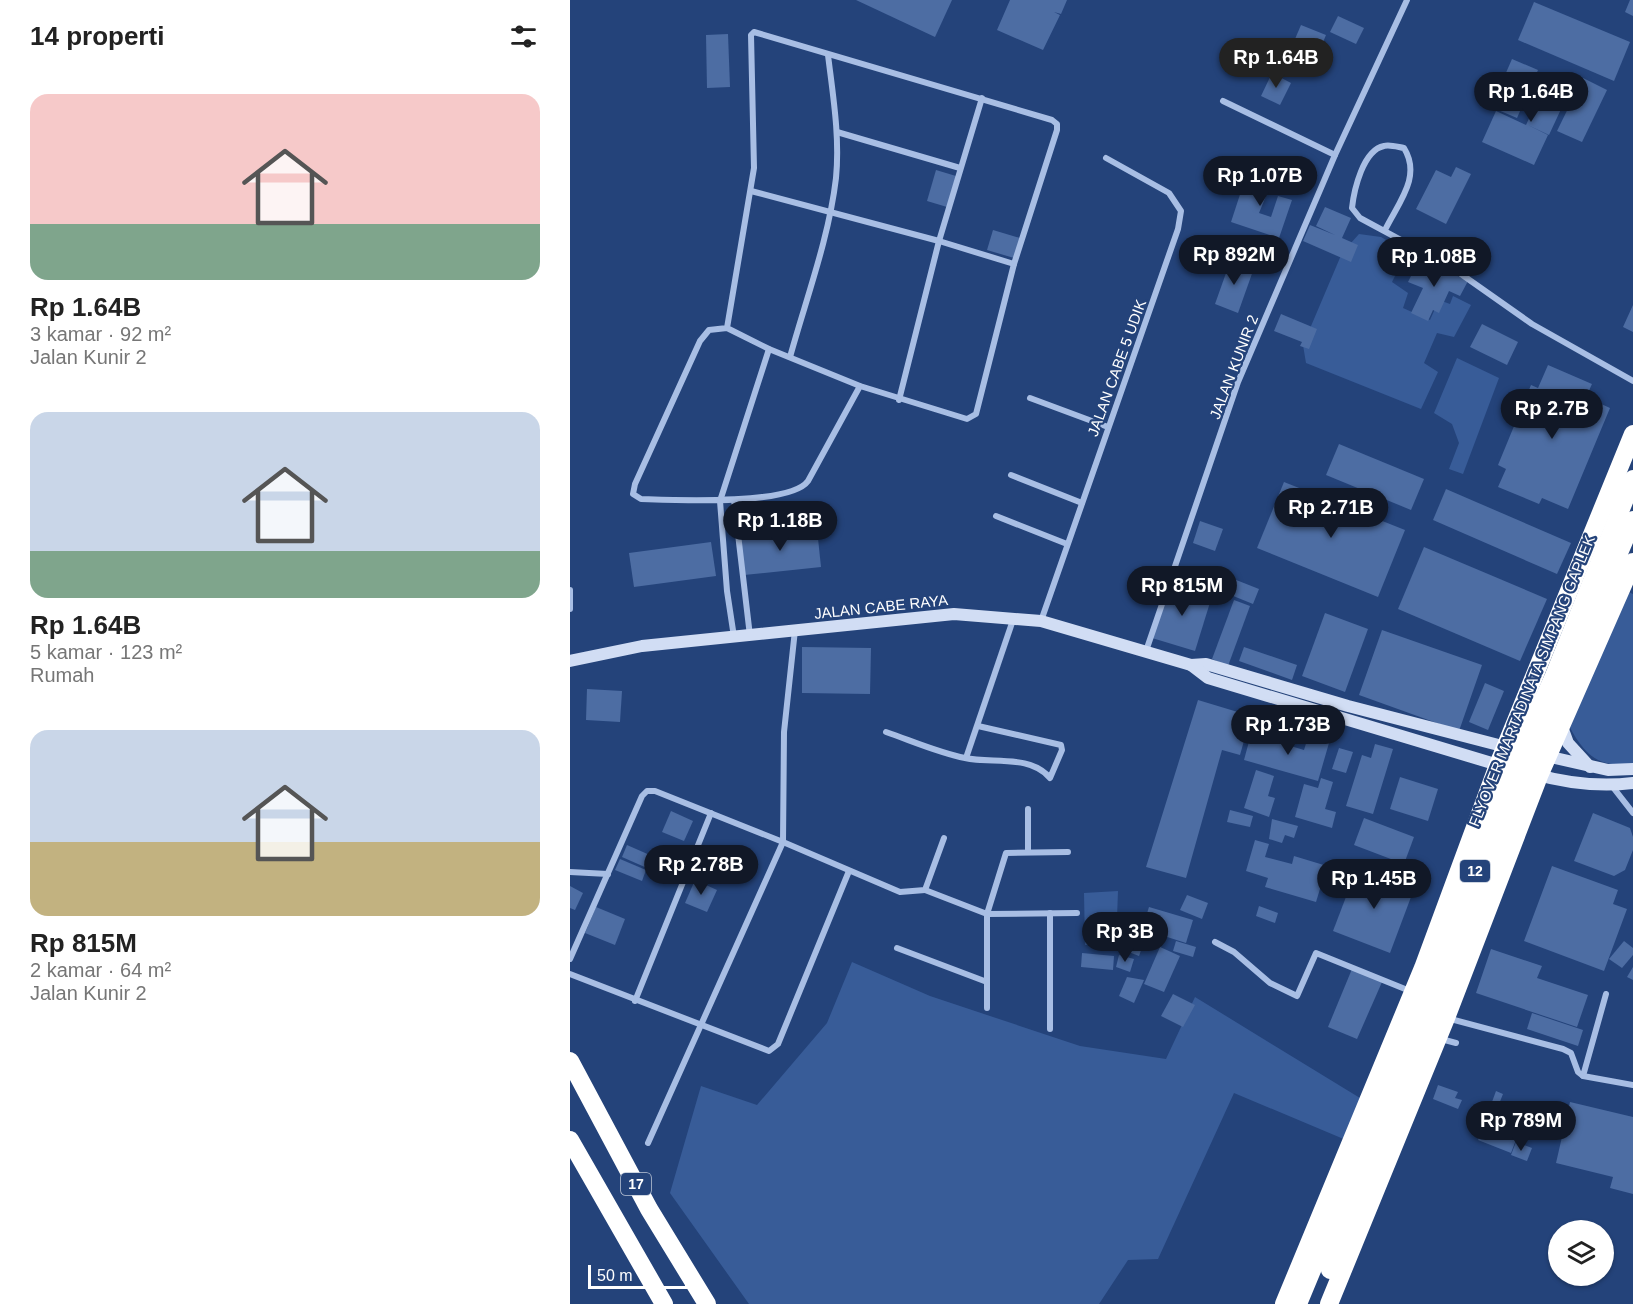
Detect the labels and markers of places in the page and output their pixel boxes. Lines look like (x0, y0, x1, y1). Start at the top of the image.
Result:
pin: Rp 1.64B (1214, 38, 1338, 89)
pin: Rp 1.64B (1469, 72, 1593, 123)
pin: Rp 1.07B (1198, 156, 1322, 207)
pin: Rp 892M (1179, 235, 1289, 286)
pin: Rp 1.08B (1372, 237, 1496, 288)
pin: Rp 2.7B (1497, 389, 1607, 440)
pin: Rp 2.71B (1269, 488, 1393, 539)
pin: Rp 1.18B (718, 501, 842, 552)
pin: Rp 815M (1127, 566, 1237, 617)
pin: Rp 1.73B (1226, 705, 1350, 756)
pin: Rp 2.78B (639, 845, 763, 896)
pin: Rp 1.45B (1312, 859, 1436, 910)
pin: Rp 3B (1083, 912, 1167, 963)
pin: Rp 789M (1466, 1101, 1576, 1152)

